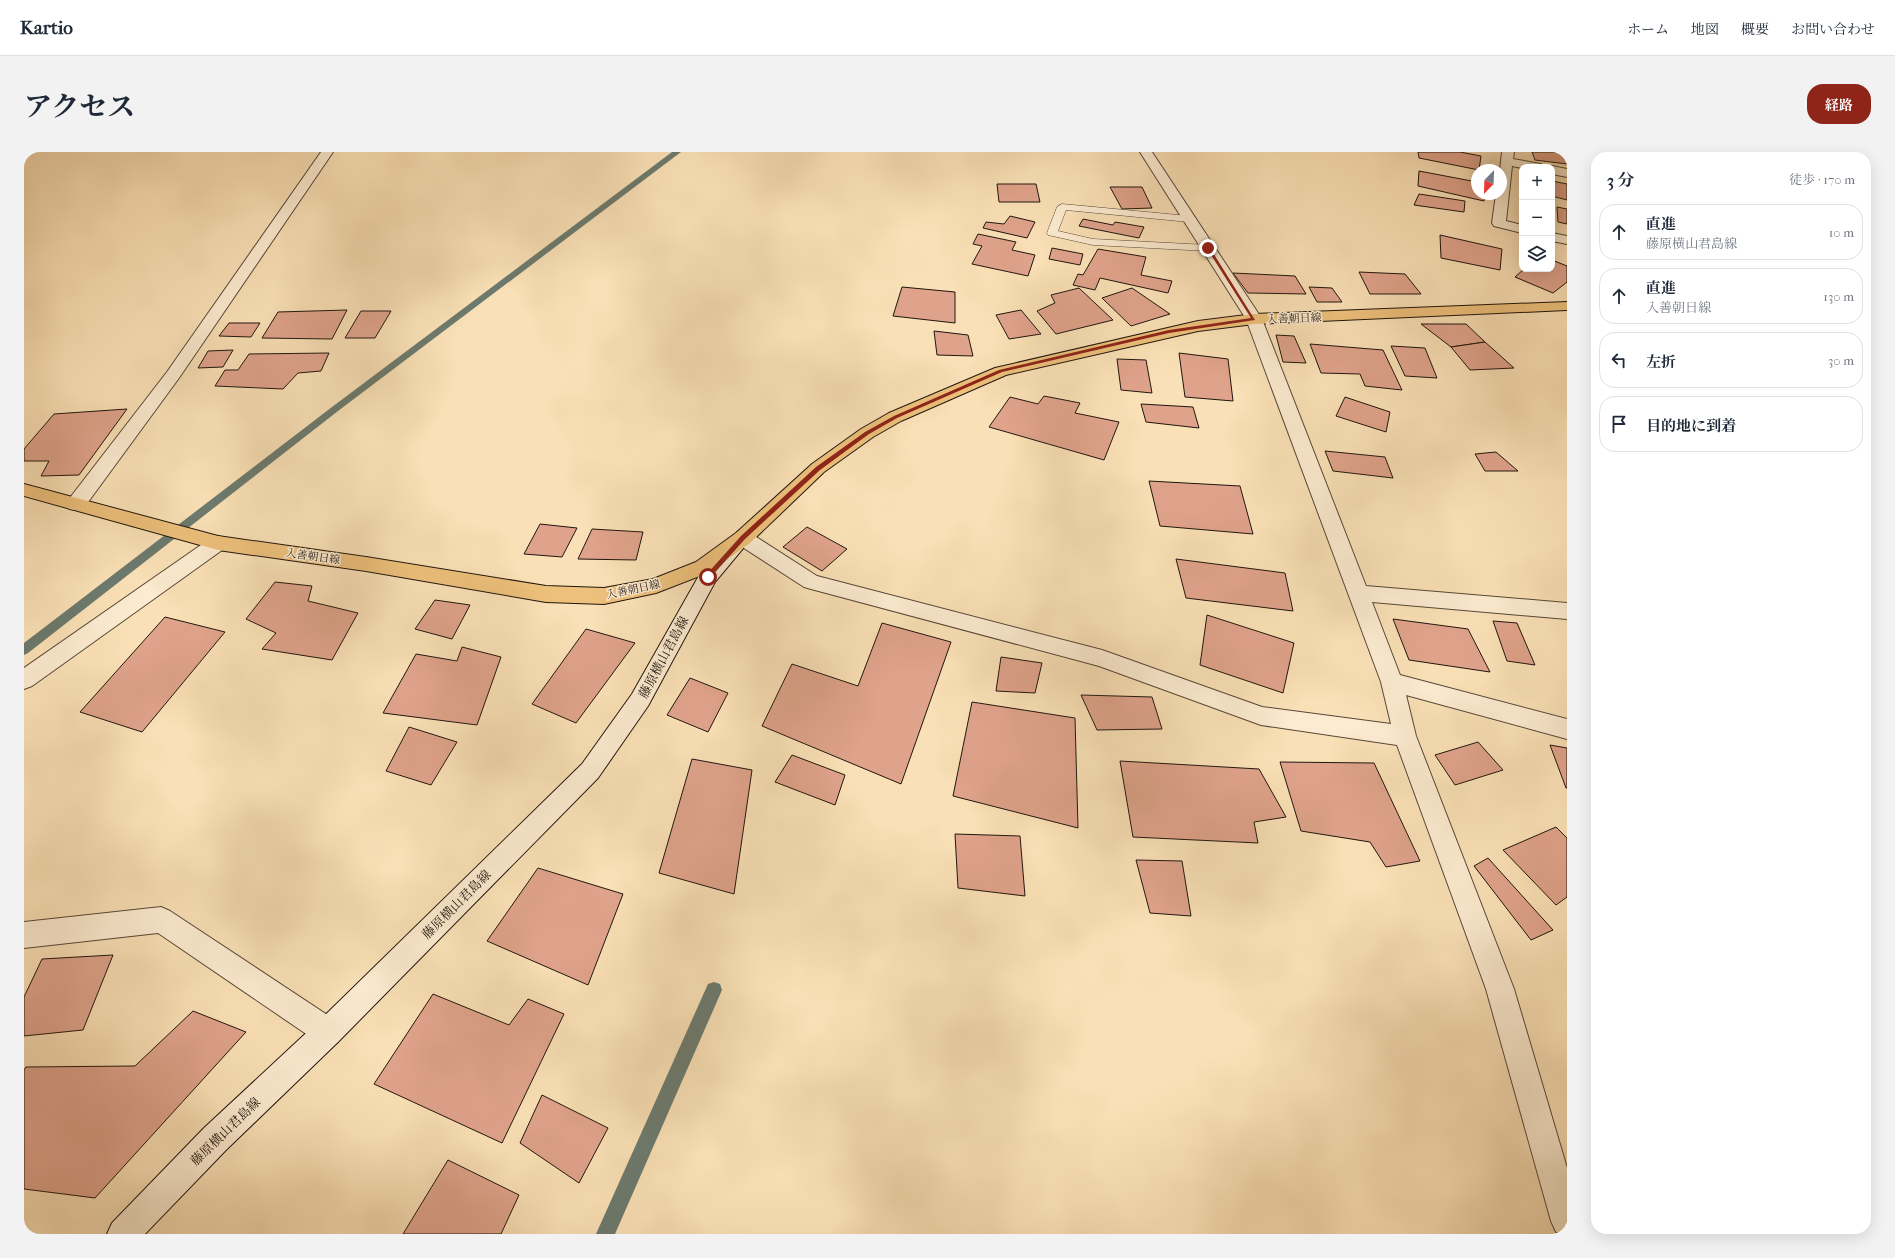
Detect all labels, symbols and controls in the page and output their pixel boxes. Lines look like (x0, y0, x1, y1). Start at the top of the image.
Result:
text: Kartio (20, 17, 73, 39)
text: ホーム (1627, 21, 1669, 38)
text: 地図 (1691, 21, 1719, 38)
text: 概要 (1741, 21, 1769, 38)
text: お問い合わせ (1791, 21, 1875, 38)
button: 経路 (1807, 84, 1871, 124)
text: アクセス (24, 90, 135, 123)
north arrow (1471, 164, 1507, 200)
map controls (1519, 164, 1555, 272)
button: + (1519, 164, 1555, 200)
text: 3 分 (1607, 170, 1635, 190)
text: 徒歩 · 170 m (1789, 172, 1855, 187)
button: − (1519, 200, 1555, 236)
text: 直進 (1646, 215, 1676, 233)
icon: ahead (1608, 221, 1630, 243)
text: 10 m (1829, 225, 1854, 240)
button: layers (1519, 236, 1555, 272)
text: 藤原横山君島線 (1646, 236, 1737, 251)
route end (1199, 239, 1217, 257)
text: 直進 (1646, 279, 1676, 297)
icon: ahead (1608, 285, 1630, 307)
text: 130 m (1823, 289, 1854, 304)
text: 入善朝日線 (1646, 300, 1711, 315)
street label: 入善朝日線 (1266, 311, 1322, 326)
icon: left (1608, 349, 1630, 371)
text: 左折 (1646, 353, 1676, 371)
text: 30 m (1828, 353, 1854, 368)
icon: arrive (1608, 413, 1630, 435)
text: 目的地に到着 (1646, 417, 1736, 435)
street label: 入善朝日線 (285, 546, 341, 567)
route start (699, 568, 717, 586)
street label: 入善朝日線 (605, 577, 661, 602)
street label: 藤原横山君島線 (635, 614, 691, 701)
street label: 藤原横山君島線 (419, 867, 494, 942)
street label: 藤原横山君島線 (187, 1094, 263, 1168)

